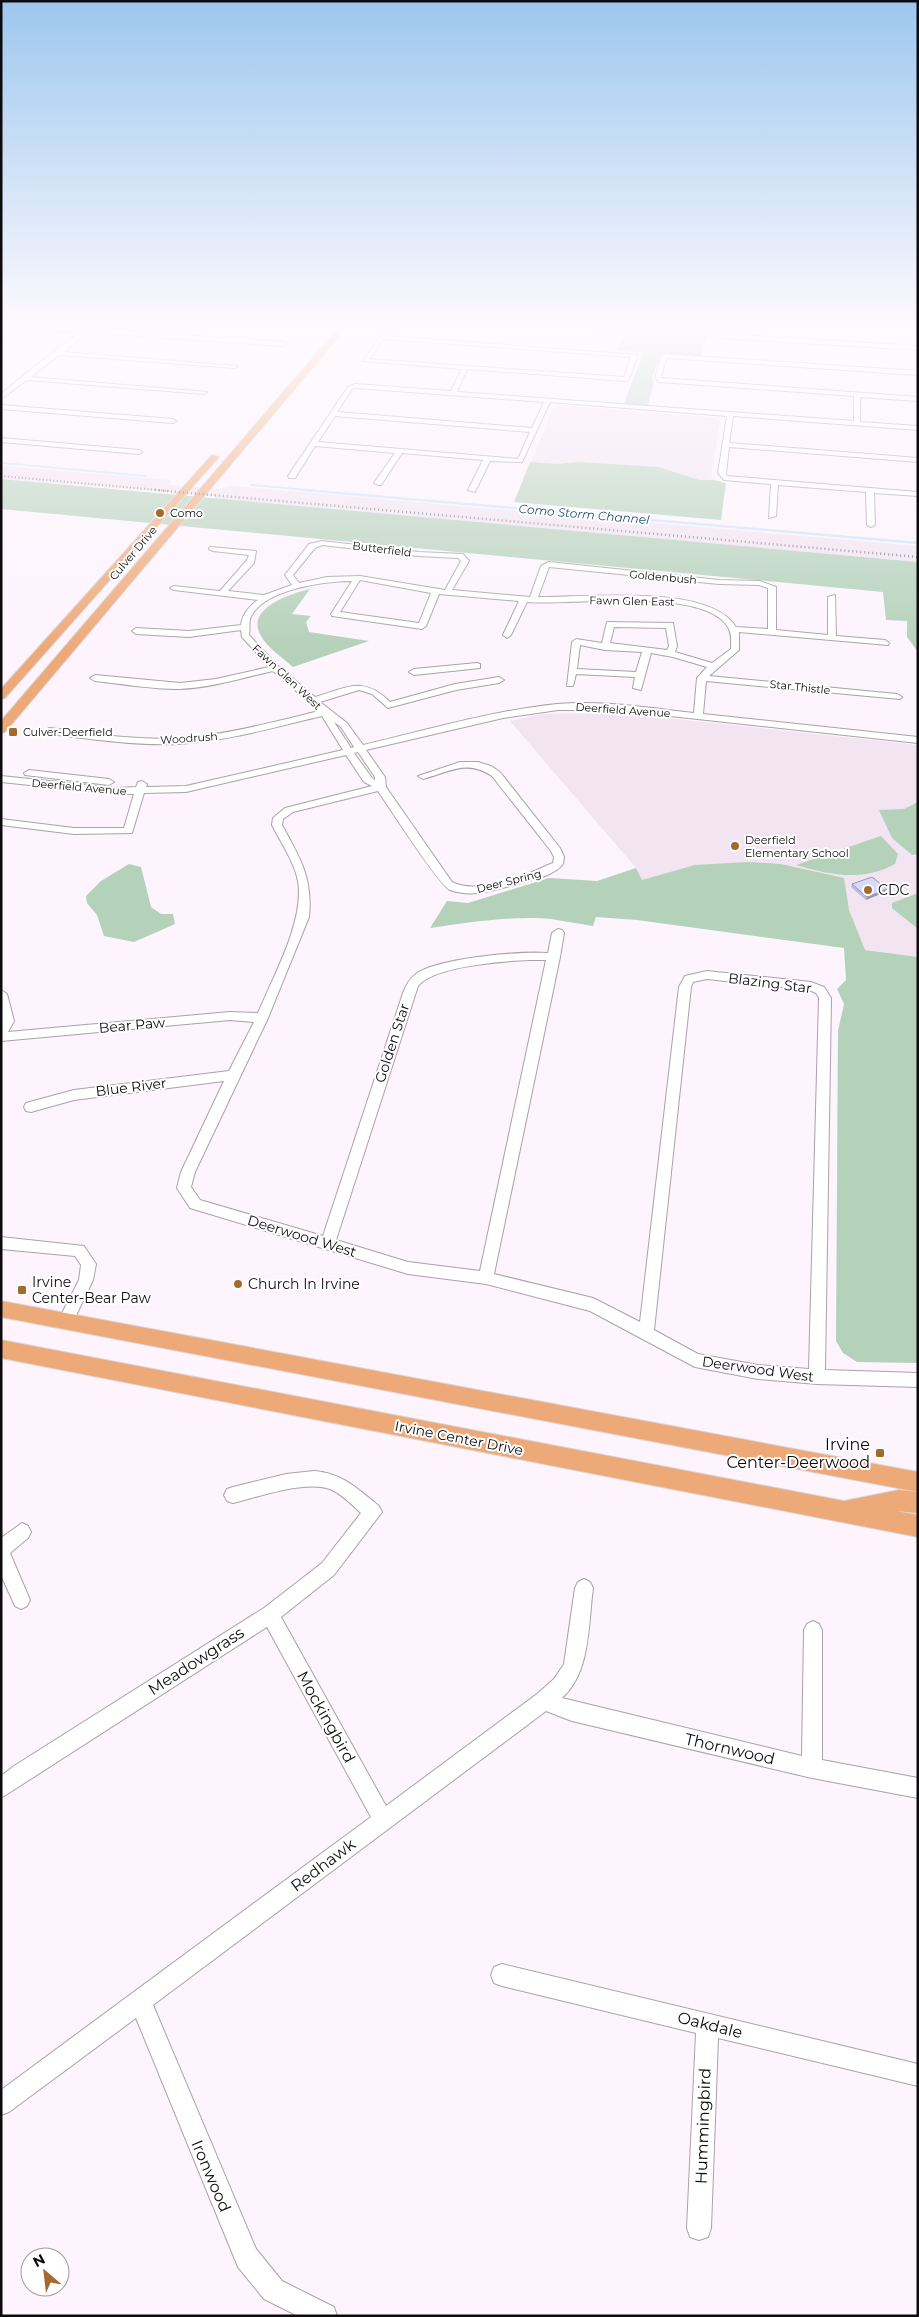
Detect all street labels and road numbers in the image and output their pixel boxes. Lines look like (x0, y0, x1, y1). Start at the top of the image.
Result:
street label: Culver Drive (106, 523, 160, 583)
street label: Butterfield (352, 538, 412, 560)
street label: Goldenbush (629, 567, 697, 587)
street label: Fawn Glen East (589, 593, 675, 609)
street label: Fawn Glen West (249, 641, 325, 713)
street label: Star Thistle (769, 677, 831, 697)
street label: Deerfield Avenue (575, 700, 671, 720)
street label: Woodrush (160, 729, 218, 747)
street label: Deerfield Avenue (31, 776, 127, 798)
street label: Deer Spring (475, 866, 543, 896)
street label: Blazing Star (727, 969, 813, 997)
street label: Golden Star (371, 1001, 413, 1085)
street label: Bear Paw (98, 1013, 167, 1037)
street label: Blue River (95, 1074, 168, 1100)
street label: Deerwood West (245, 1211, 359, 1261)
street label: Deerwood West (701, 1352, 815, 1386)
street label: Irvine Center Drive (393, 1417, 525, 1459)
street label: Meadowgrass (145, 1623, 248, 1699)
street label: Mockingbird (293, 1668, 359, 1766)
street label: Thornwood (683, 1729, 777, 1769)
street label: Redhawk (287, 1834, 359, 1895)
street label: Oakdale (676, 2008, 744, 2042)
street label: Hummingbird (691, 2068, 715, 2184)
street label: Ironwood (187, 2137, 235, 2215)

